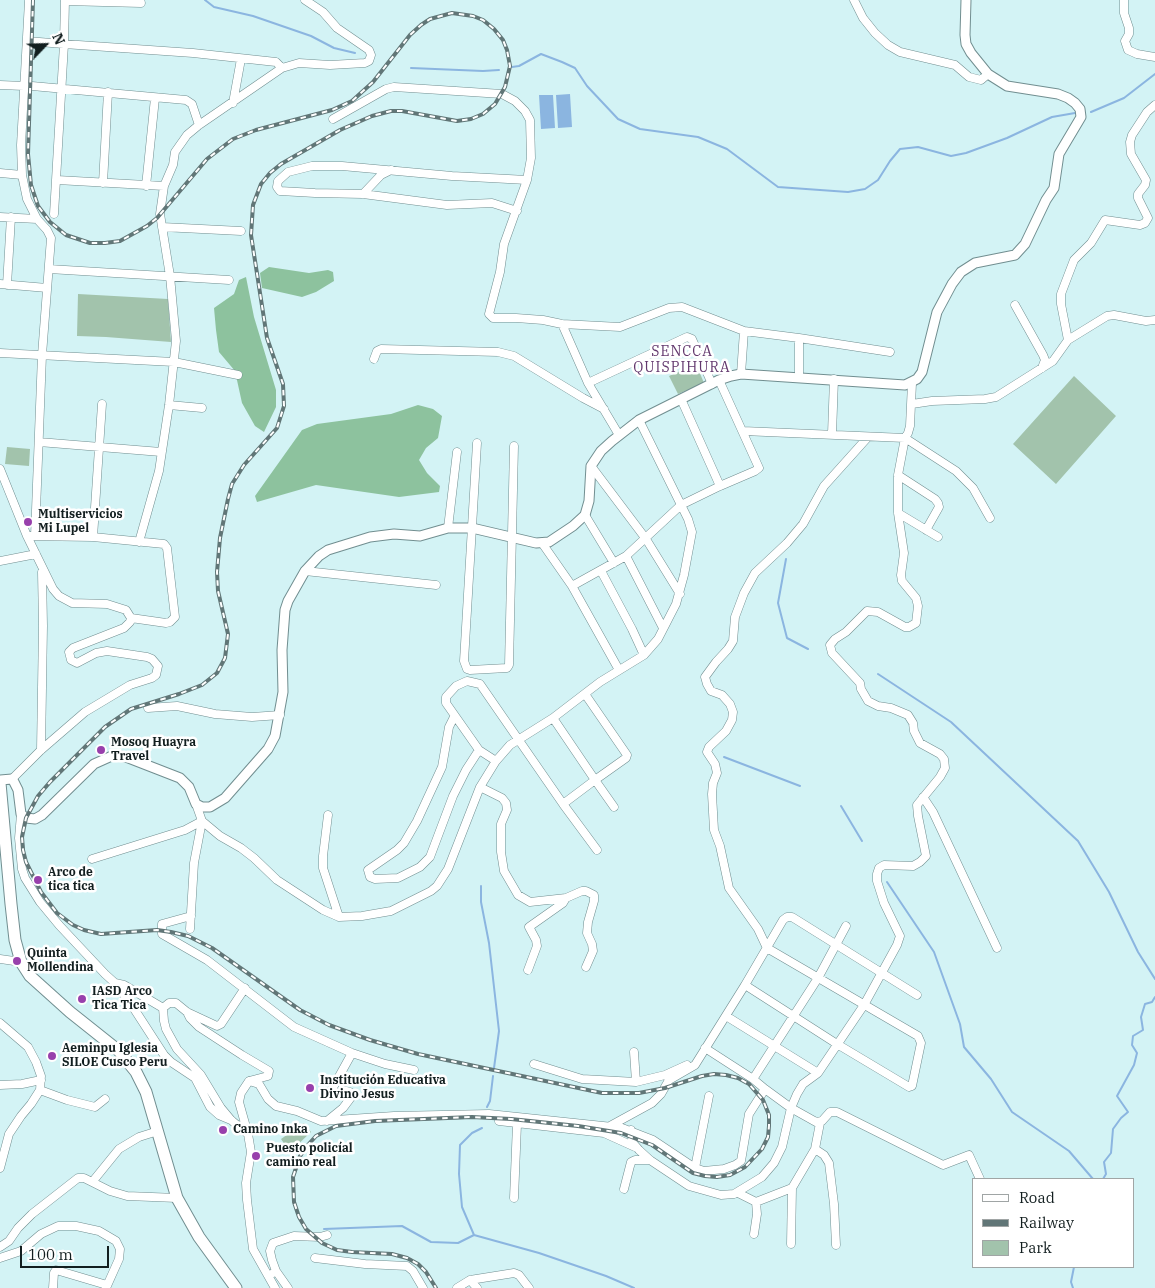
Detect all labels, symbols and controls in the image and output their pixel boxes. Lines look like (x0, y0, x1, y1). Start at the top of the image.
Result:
north arrow (20, 20, 70, 70)
text: N (48, 30, 69, 48)
district label: SENCCA QUISPIHURA (632, 344, 732, 377)
place label: Multiservicios Mi Lupel (38, 508, 123, 536)
marker: Multiservicios Mi Lupel (22, 516, 34, 528)
place label: Mosoq Huayra Travel (111, 736, 196, 764)
marker: Mosoq Huayra Travel (95, 744, 107, 756)
place label: Arco de tica tica (48, 866, 94, 894)
marker: Arco de tica tica (32, 874, 44, 886)
place label: Quinta Mollendina (27, 947, 94, 975)
marker: Quinta Mollendina (11, 955, 23, 967)
place label: IASD Arco Tica Tica (92, 985, 152, 1013)
marker: IASD Arco Tica Tica (76, 993, 88, 1005)
place label: Aeminpu Iglesia SILOE Cusco Peru (62, 1042, 168, 1070)
marker: Aeminpu Iglesia SILOE Cusco Peru (46, 1050, 58, 1062)
place label: Institución Educativa Divino Jesus (320, 1074, 446, 1102)
marker: Institución Educativa Divino Jesus (304, 1082, 316, 1094)
place label: Camino Inka (233, 1123, 308, 1137)
marker: Camino Inka (217, 1124, 229, 1136)
place label: Puesto policíal camino real (266, 1142, 353, 1170)
marker: Puesto policíal camino real (250, 1150, 262, 1162)
legend (972, 1178, 1135, 1268)
text: Road (1019, 1188, 1055, 1207)
text: Railway (1019, 1213, 1074, 1232)
scale bar (22, 1236, 111, 1268)
text: Park (1019, 1238, 1052, 1257)
text: 100 m (28, 1245, 73, 1264)

